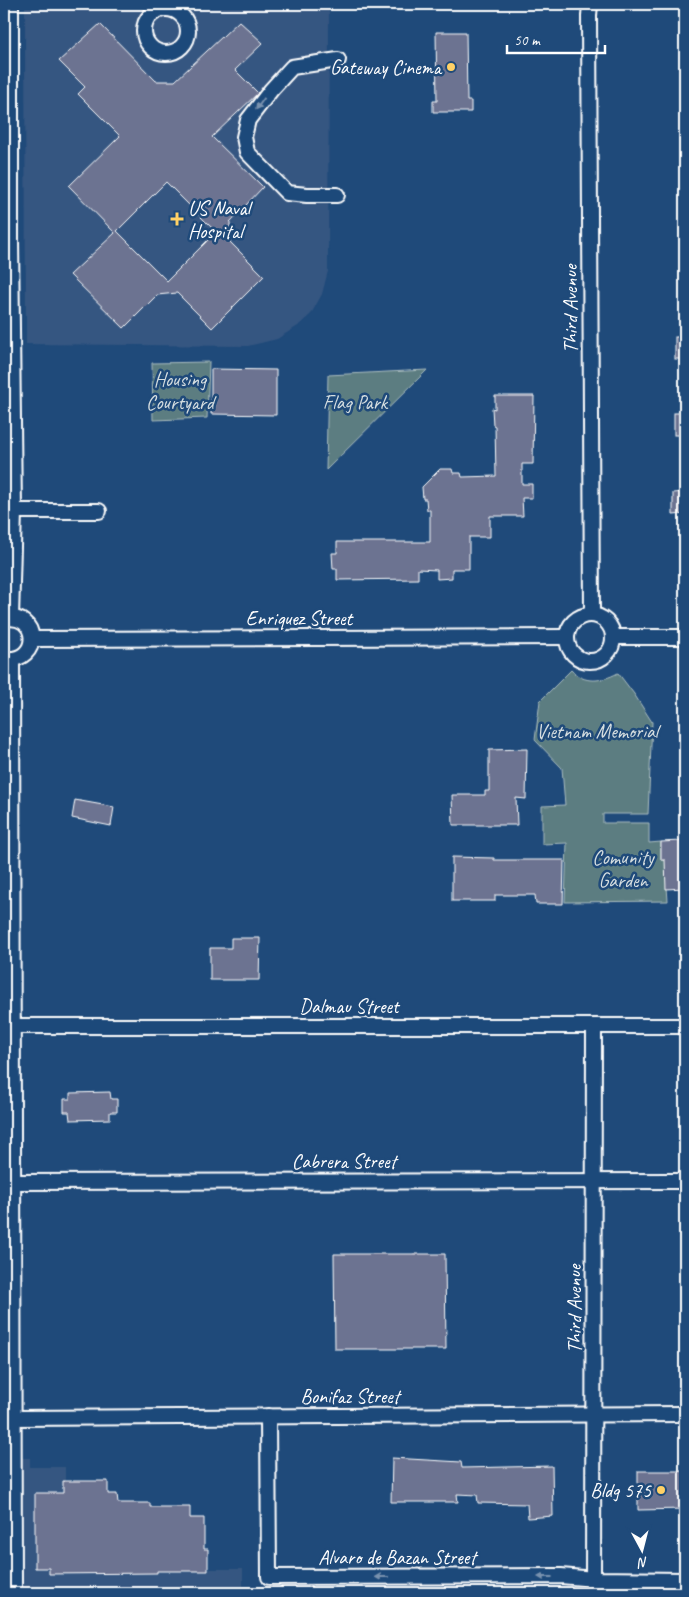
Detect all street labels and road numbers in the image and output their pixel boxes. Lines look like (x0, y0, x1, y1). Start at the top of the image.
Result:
street label: Third Avenue (558, 263, 583, 353)
street label: Enriquez Street (246, 606, 355, 631)
street label: Dalmau Street (299, 994, 401, 1019)
street label: Cabrera Street (292, 1149, 400, 1174)
street label: Third Avenue (562, 1263, 587, 1353)
street label: Bonifaz Street (301, 1384, 403, 1409)
street label: Alvaro de Bazan Street (318, 1545, 479, 1570)

